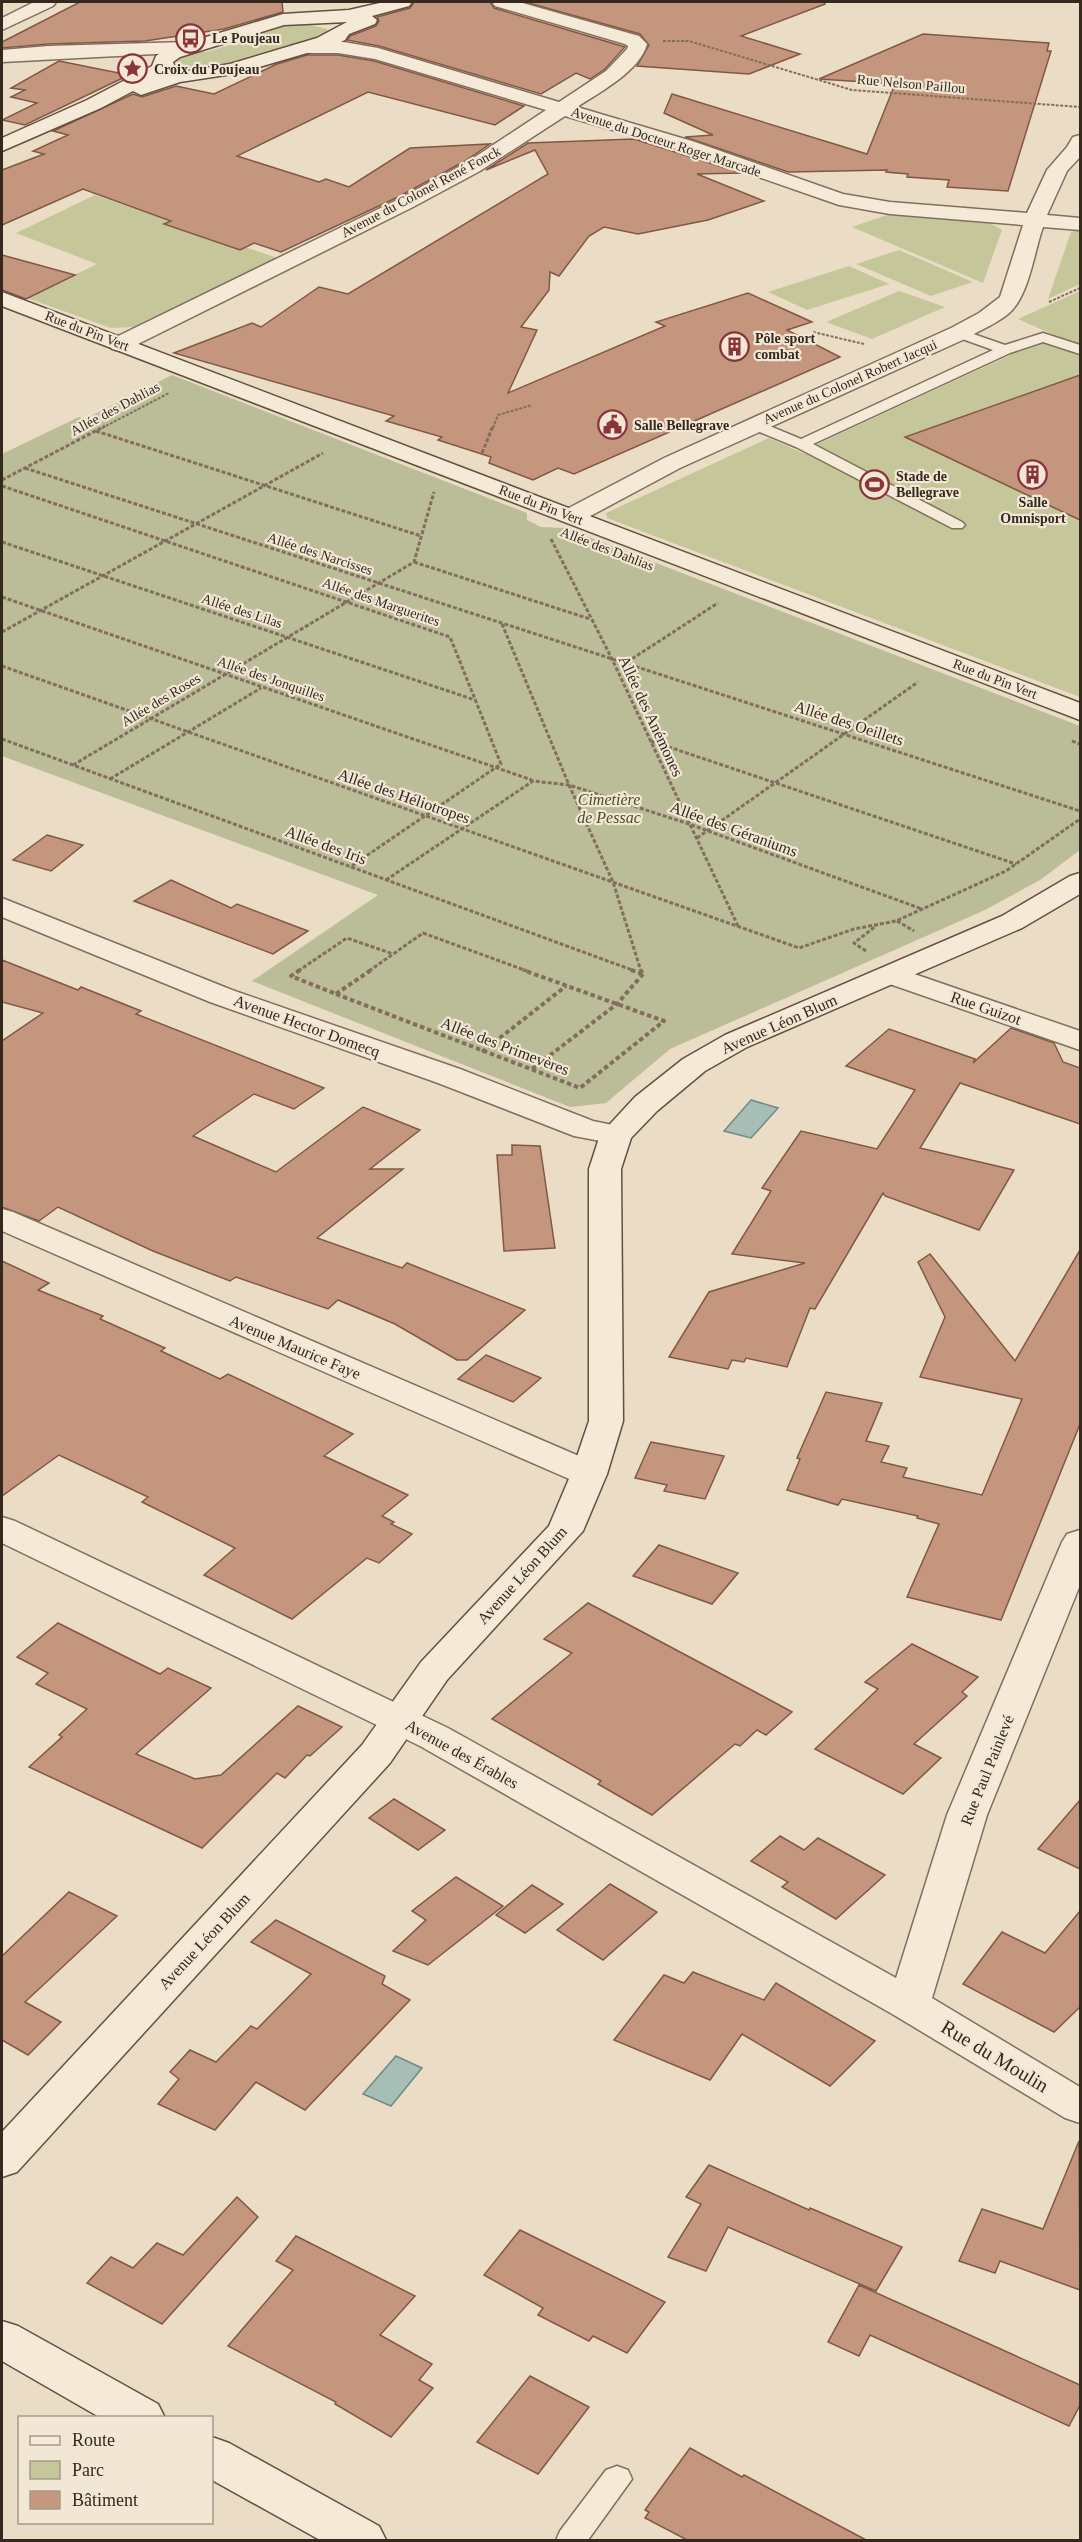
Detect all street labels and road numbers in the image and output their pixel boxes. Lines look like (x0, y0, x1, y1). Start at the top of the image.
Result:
street label: Rue Nelson Paillou (856, 72, 966, 96)
street label: Avenue du Docteur Roger Marcade (569, 104, 763, 180)
street label: Avenue du Colonel René Fonck (339, 143, 503, 241)
street label: Rue du Pin Vert (43, 308, 131, 354)
street label: Avenue du Colonel Robert Jacqui (761, 337, 939, 427)
street label: Allée des Dahlias (68, 379, 162, 439)
street label: Rue du Pin Vert (497, 482, 585, 528)
street label: Allée des Dahlias (558, 524, 656, 574)
street label: Allée des Narcisses (266, 530, 374, 578)
street label: Allée des Marguerites (320, 575, 442, 629)
street label: Allée des Lilas (200, 591, 284, 631)
street label: Allée des Anémones (616, 653, 686, 779)
street label: Allée des Jonquilles (215, 654, 327, 704)
street label: Rue du Pin Vert (951, 656, 1039, 702)
street label: Allée des Roses (119, 671, 203, 729)
street label: Allée des Oeillets (792, 697, 906, 749)
street label: Allée des Héliotropes (335, 765, 472, 828)
street label: Allée des Géraniums (668, 798, 800, 860)
street label: Allée des Iris (283, 822, 369, 868)
street label: Rue Guizot (949, 988, 1024, 1028)
street label: Avenue Léon Blum (718, 991, 840, 1057)
street label: Avenue Hector Domecq (231, 992, 382, 1061)
street label: Allée des Primevères (438, 1014, 572, 1078)
street label: Avenue Maurice Faye (226, 1312, 363, 1383)
street label: Avenue Léon Blum (474, 1522, 571, 1627)
street label: Rue Paul Painlevé (957, 1712, 1017, 1828)
street label: Avenue des Érables (403, 1715, 522, 1792)
street label: Avenue Léon Blum (155, 1889, 253, 1993)
street label: Rue du Moulin (937, 2015, 1053, 2097)

